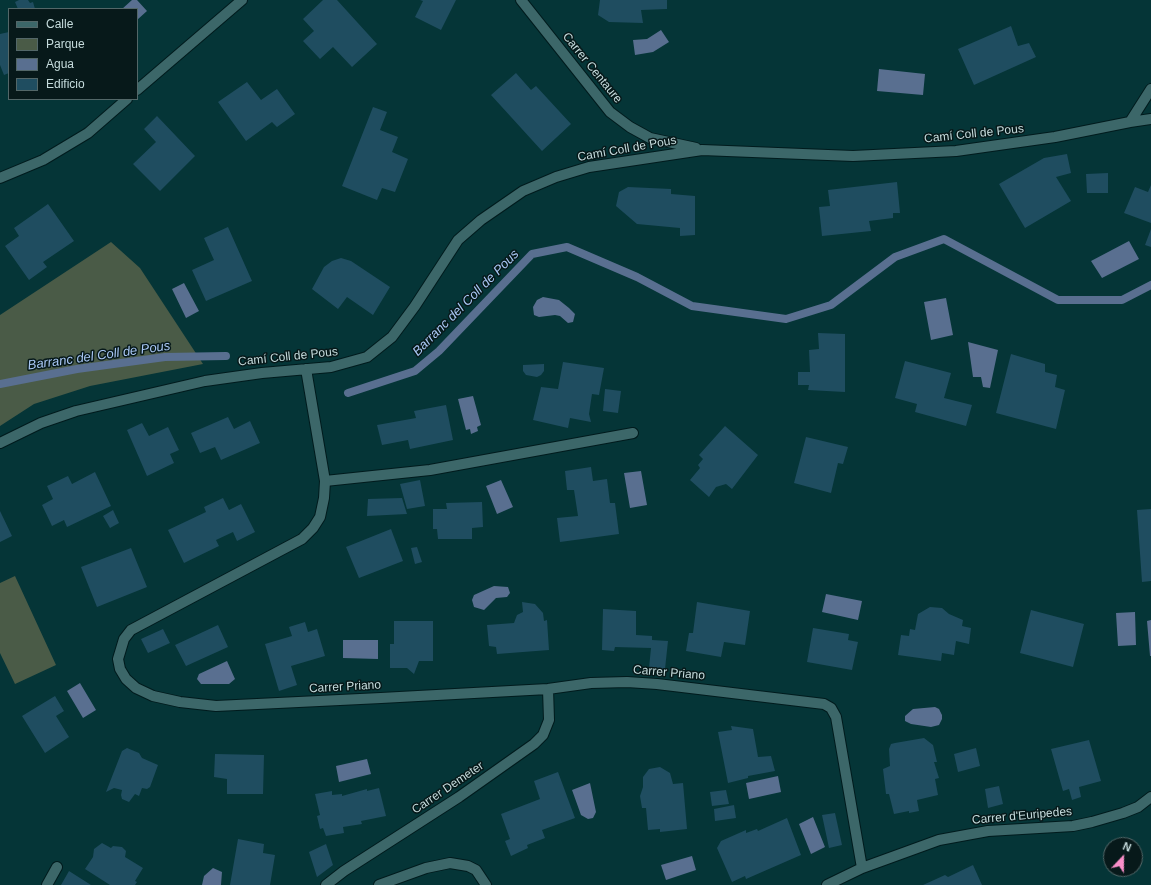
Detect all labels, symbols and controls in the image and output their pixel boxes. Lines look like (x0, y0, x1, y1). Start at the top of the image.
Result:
legend (8, 8, 138, 100)
text: Calle (46, 17, 73, 31)
street label: Carrer Centaure (559, 30, 625, 106)
text: Parque (46, 37, 85, 51)
text: Agua (46, 57, 74, 71)
text: Edificio (46, 77, 85, 91)
street label: Camí Coll de Pous (923, 122, 1025, 146)
street label: Camí Coll de Pous (576, 133, 678, 165)
water label: Barranc del Coll de Pous (410, 247, 522, 359)
water label: Barranc del Coll de Pous (27, 338, 171, 374)
street label: Camí Coll de Pous (237, 345, 339, 369)
street label: Carrer Priano (632, 663, 706, 683)
street label: Carrer Priano (309, 678, 381, 696)
street label: Carrer Demeter (409, 759, 487, 817)
street label: Carrer d'Euripedes (971, 804, 1073, 828)
north arrow (1103, 837, 1143, 877)
text: N (1121, 840, 1133, 854)

